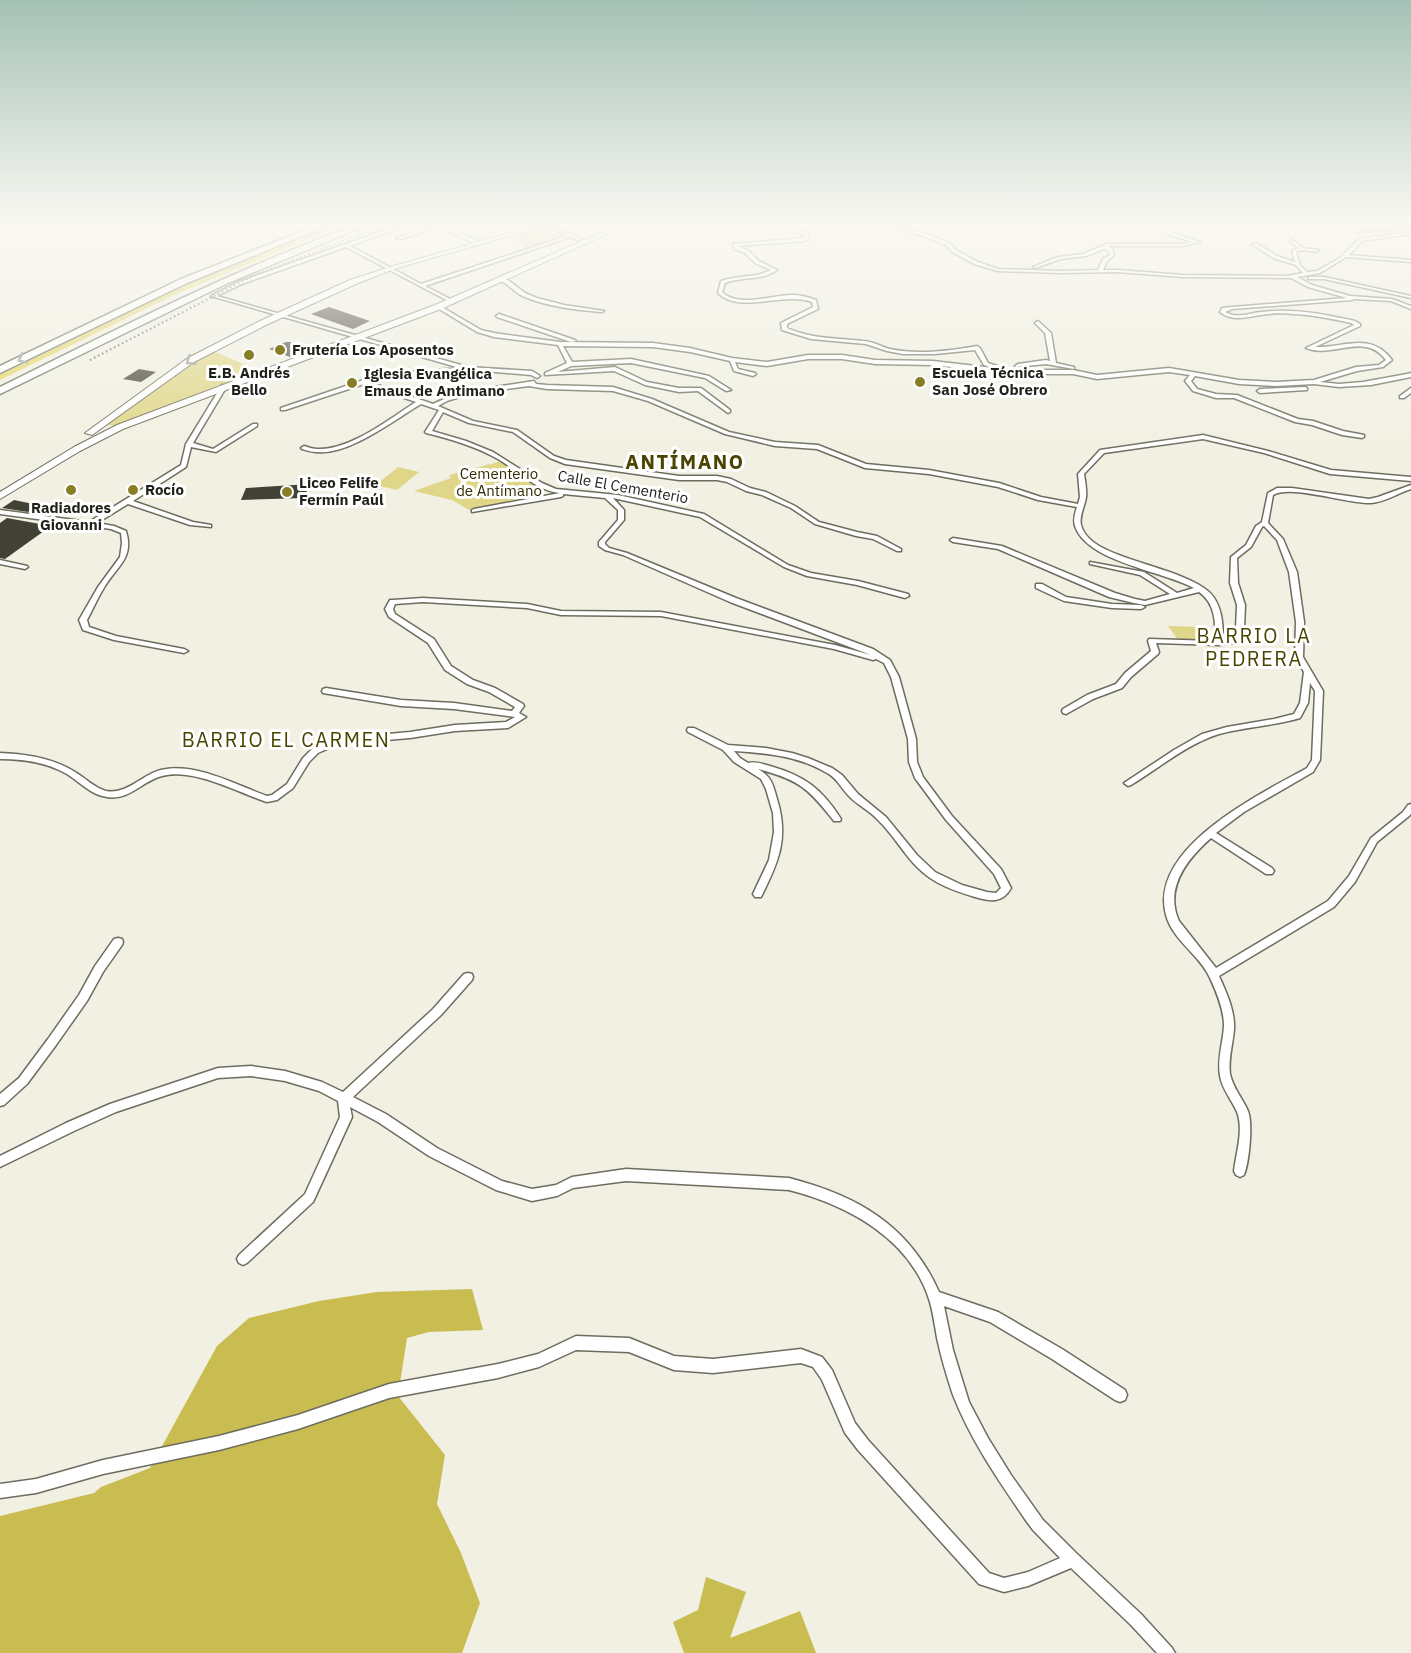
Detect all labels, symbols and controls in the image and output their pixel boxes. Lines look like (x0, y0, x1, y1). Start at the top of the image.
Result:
place label: Frutería Los Aposentos (292, 340, 454, 359)
marker: Frutería Los Aposentos (273, 343, 287, 357)
marker: E.B. Andrés Bello (242, 348, 256, 362)
one-way arrow (17, 352, 28, 364)
one-way arrow (185, 354, 196, 365)
place label: E.B. Andrés Bello (208, 363, 290, 399)
place label: Escuela Técnica San José Obrero (932, 363, 1047, 399)
place label: Iglesia Evangélica Emaus de Antimano (364, 364, 505, 400)
marker: Escuela Técnica San José Obrero (913, 375, 927, 389)
marker: Iglesia Evangélica Emaus de Antimano (345, 376, 359, 390)
district label: ANTÍMANO (625, 448, 745, 475)
park label: Cementerio de Antímano (456, 464, 542, 500)
street label: Calle El Cementerio (556, 466, 690, 507)
place label: Liceo Felife Fermín Paúl (299, 473, 384, 509)
place label: Rocío (145, 480, 184, 499)
marker: Radiadores Giovanni (64, 483, 78, 497)
marker: Rocío (126, 483, 140, 497)
marker: Liceo Felife Fermín Paúl (280, 485, 294, 499)
place label: Radiadores Giovanni (31, 498, 111, 534)
district label: BARRIO LA PEDRERA (1197, 622, 1311, 672)
district label: BARRIO EL CARMEN (182, 726, 390, 753)

